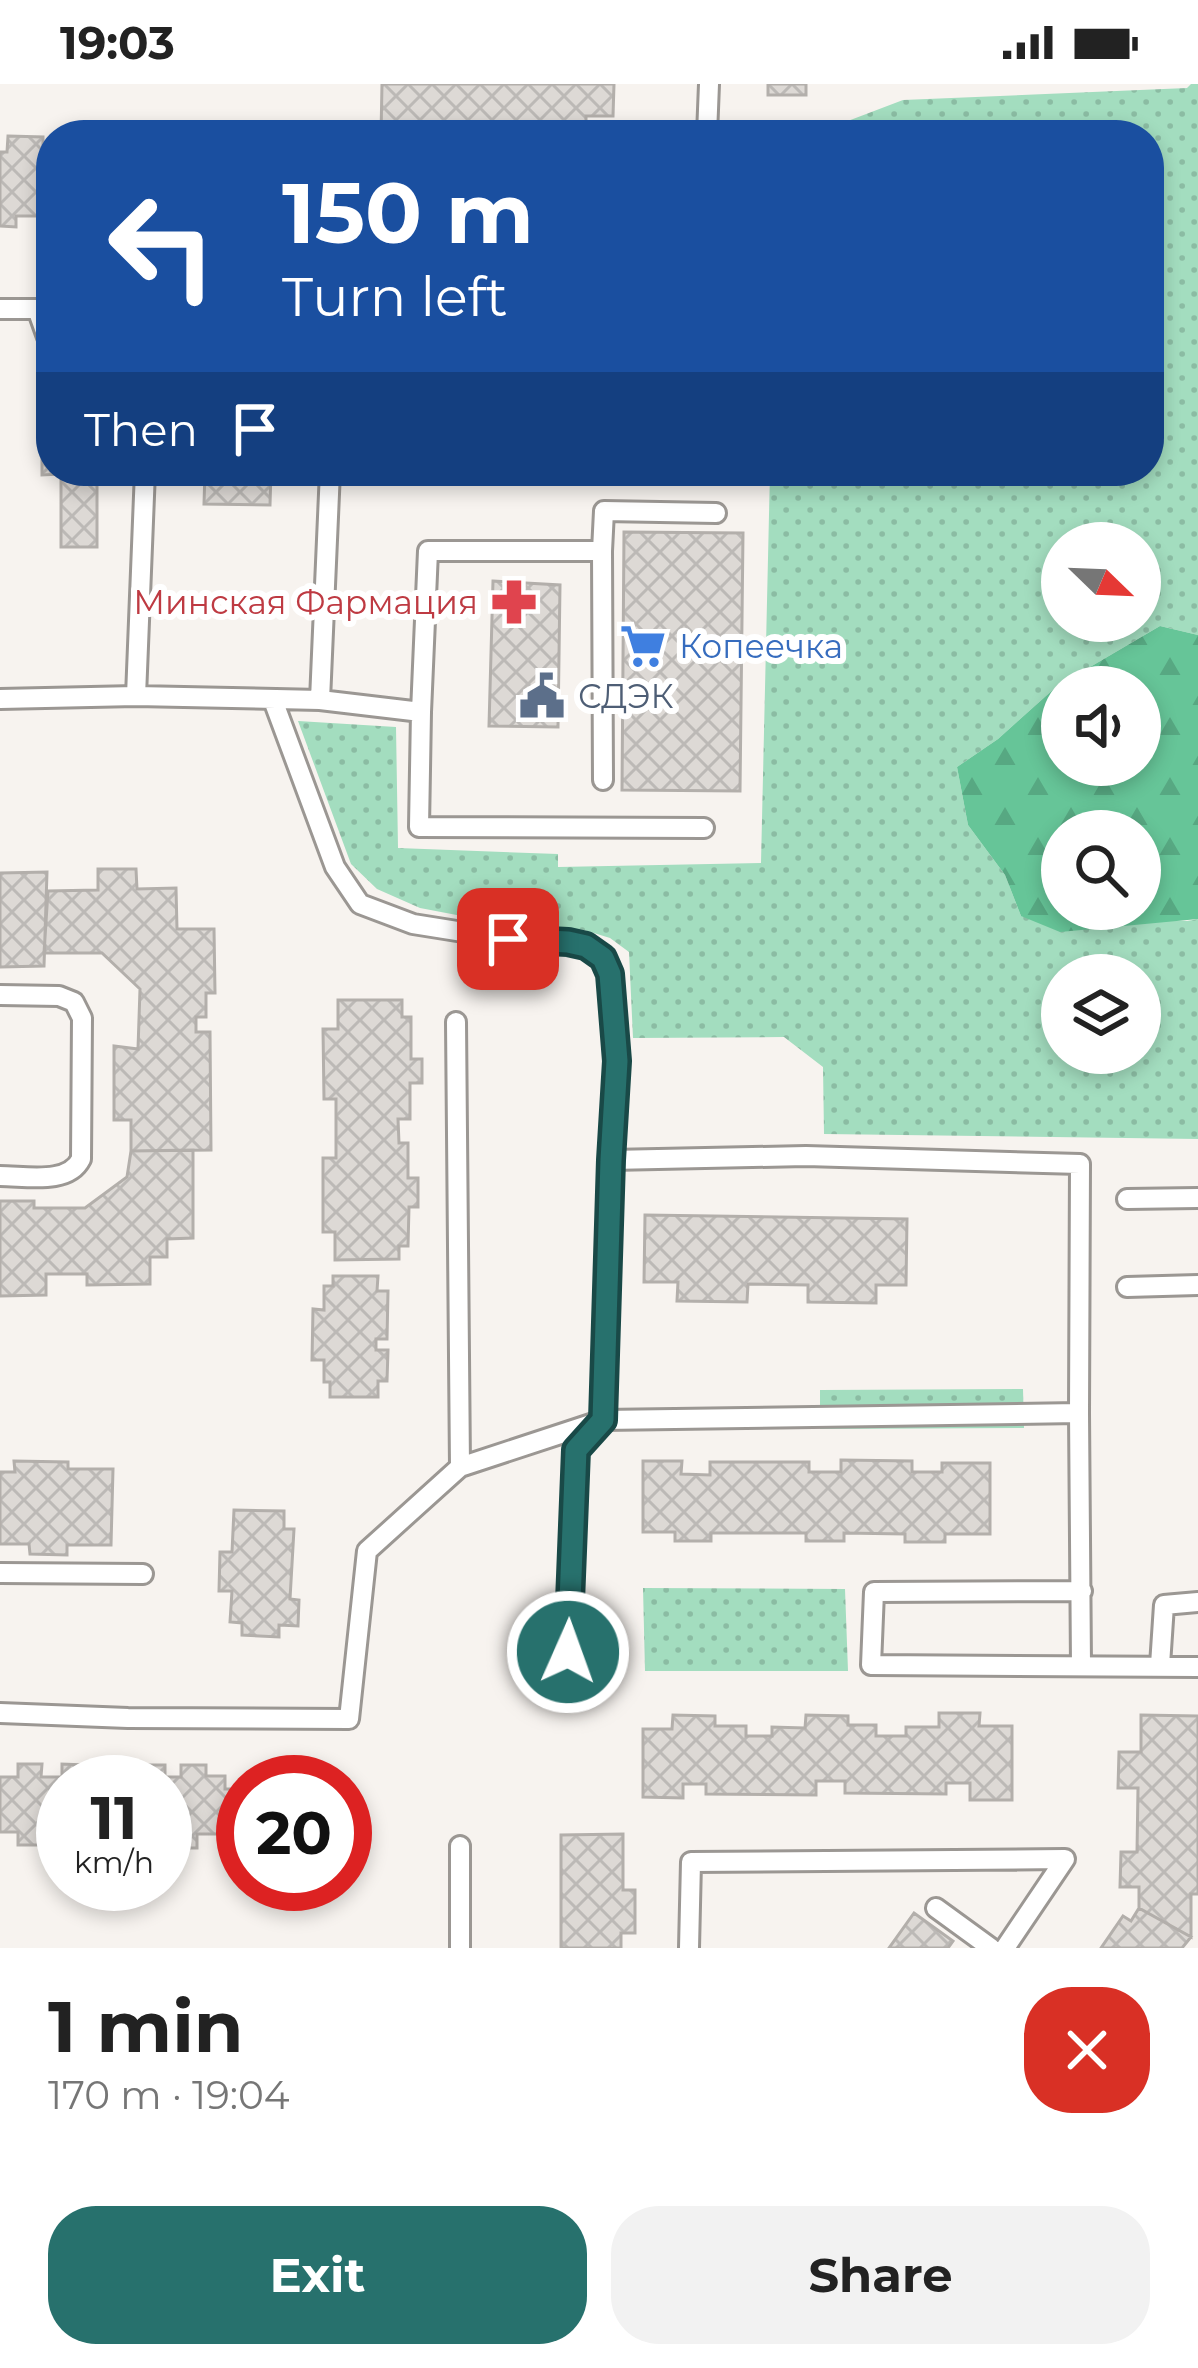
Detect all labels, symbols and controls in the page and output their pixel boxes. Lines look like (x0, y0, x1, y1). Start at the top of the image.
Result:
text: 19:03 (60, 15, 175, 70)
text: 150 m (282, 162, 534, 264)
icon: left (84, 168, 240, 324)
text: Turn left (282, 264, 508, 330)
icon: arrive (222, 396, 288, 462)
text: Then (84, 402, 198, 457)
north arrow (1041, 522, 1161, 642)
map controls (1041, 522, 1161, 1074)
pharmacy icon: Минская Фармация (489, 577, 539, 627)
place label: Минская Фармация (133, 582, 478, 622)
supermarket icon: Копеечка (618, 621, 668, 671)
place label: Копеечка (679, 626, 843, 666)
button: sound (1041, 666, 1161, 786)
public building icon: СДЭК (517, 671, 567, 721)
place label: СДЭК (578, 676, 674, 716)
button: search (1041, 810, 1161, 930)
pin (457, 888, 559, 990)
icon: arrive (475, 906, 541, 972)
button: layers (1041, 954, 1161, 1074)
position arrow (505, 1589, 631, 1715)
speed limit sign: 20 (216, 1755, 372, 1911)
text: 11 (90, 1781, 138, 1854)
text: km/h (74, 1844, 154, 1881)
text: 1 min (48, 1982, 244, 2070)
button: close (1024, 1987, 1150, 2113)
text: 170 m · 19:04 (48, 2071, 290, 2119)
button: Exit (48, 2206, 587, 2344)
button: Share (611, 2206, 1150, 2344)

